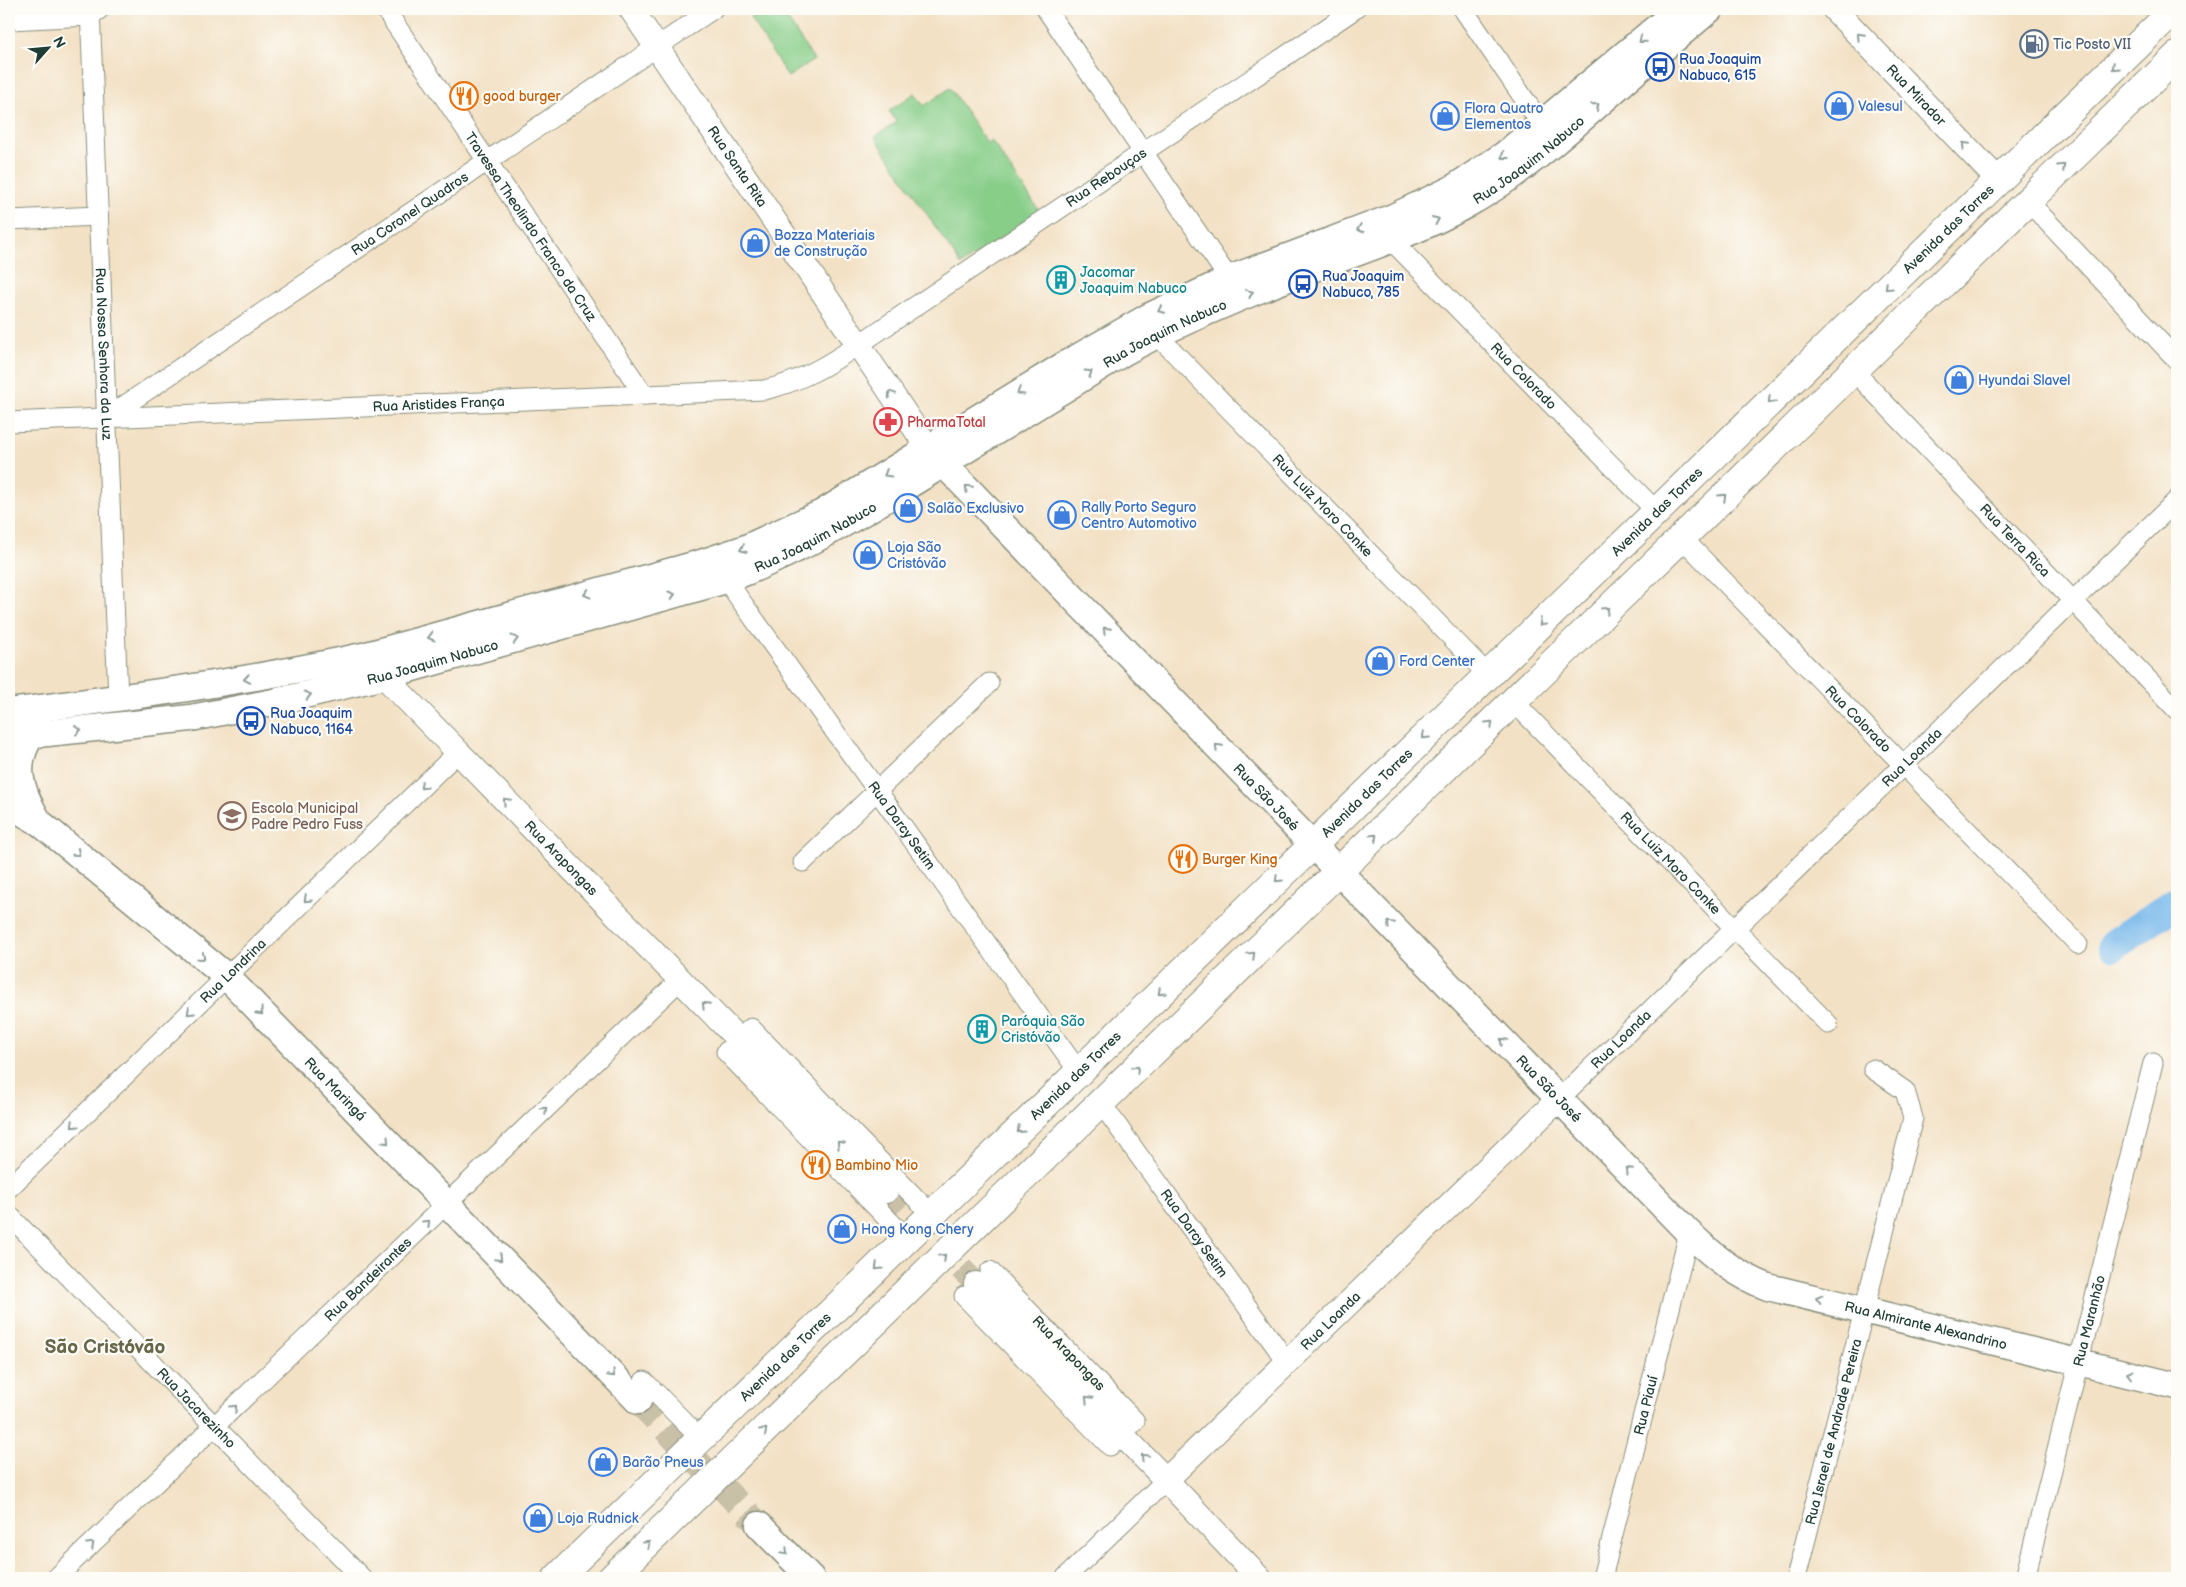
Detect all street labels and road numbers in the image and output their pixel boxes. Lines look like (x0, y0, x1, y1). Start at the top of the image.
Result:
street label: Rua Mirador (1883, 61, 1950, 130)
street label: Rua Joaquim Nabuco (1470, 112, 1588, 208)
street label: Rua Santa Rita (704, 123, 771, 210)
street label: Travessa Theolindo Franco da Cruz (461, 129, 600, 325)
street label: Rua Rebouças (1063, 144, 1150, 211)
street label: Rua Coronel Quadros (348, 168, 472, 259)
street label: Avenida das Torres (1900, 181, 1998, 277)
street label: Rua Nossa Senhora da Luz (92, 267, 116, 441)
street label: Rua Joaquim Nabuco (1100, 296, 1229, 372)
street label: Rua Colorado (1487, 339, 1560, 413)
street label: Rua Aristides França (372, 393, 505, 416)
street label: Rua Luiz Moro Conke (1269, 451, 1376, 560)
street label: Avenida das Torres (1608, 464, 1706, 560)
street label: Rua Joaquim Nabuco (752, 498, 880, 576)
street label: Rua Terra Rica (1976, 500, 2054, 581)
street label: Rua Joaquim Nabuco (365, 636, 500, 689)
street label: Rua Colorado (1822, 682, 1895, 756)
street label: Rua Loanda (1878, 725, 1945, 790)
street label: Avenida das Torres (1318, 745, 1416, 841)
street label: Rua São José (1230, 760, 1303, 835)
street label: Rua Darcy Setim (864, 778, 939, 873)
street label: Rua Luiz Moro Conke (1617, 808, 1724, 918)
street label: Rua Arapongas (521, 817, 601, 899)
street label: Rua Londrina (197, 935, 270, 1007)
street label: Rua Loanda (1588, 1007, 1655, 1072)
street label: Avenida das Torres (1027, 1028, 1125, 1124)
street label: Rua São José (1512, 1052, 1585, 1127)
street label: Rua Maringá (301, 1054, 370, 1125)
street label: Rua Darcy Setim (1157, 1186, 1231, 1281)
street label: Rua Bandeirantes (321, 1234, 415, 1325)
street label: Rua Maranhão (2070, 1273, 2109, 1369)
street label: Rua Loanda (1297, 1288, 1364, 1354)
street label: Rua Almirante Alexandrino (1843, 1298, 2009, 1354)
street label: Avenida das Torres (737, 1309, 835, 1405)
street label: Rua Arapongas (1029, 1312, 1109, 1394)
street label: Rua Israel de Andrade Pereira (1802, 1337, 1866, 1527)
street label: Rua Jacarezinho (153, 1364, 239, 1452)
street label: Rua Piauí (1630, 1373, 1662, 1437)

